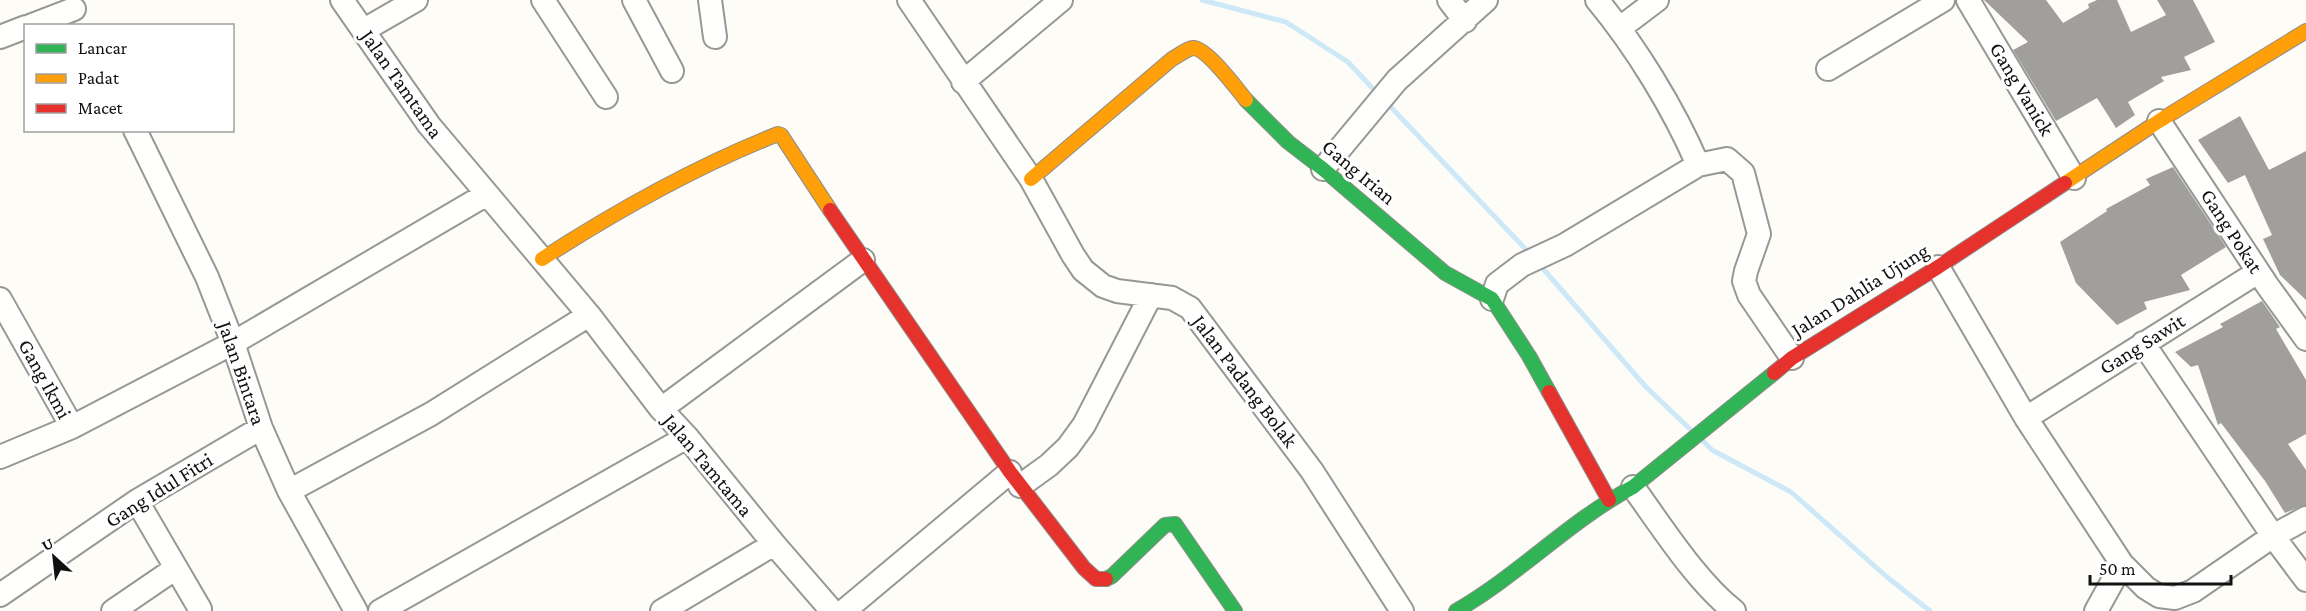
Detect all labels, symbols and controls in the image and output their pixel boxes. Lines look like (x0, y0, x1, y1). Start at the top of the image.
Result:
legend (24, 24, 234, 132)
street label: Jalan Tamtama (355, 24, 448, 143)
text: Lancar (78, 38, 128, 58)
street label: Gang Vanick (1985, 38, 2059, 140)
text: Padat (78, 68, 120, 88)
text: Macet (78, 98, 124, 118)
street label: Gang Irian (1317, 134, 1401, 210)
street label: Gang Pokat (2196, 184, 2269, 278)
street label: Jalan Dahlia Ujung (1785, 238, 1933, 343)
street label: Jalan Padang Bolak (1186, 308, 1303, 452)
street label: Gang Sawit (2095, 308, 2190, 380)
street label: Jalan Bintara (212, 316, 271, 428)
street label: Gang Ikmi (13, 335, 77, 423)
street label: Jalan Tamtama (657, 407, 758, 522)
street label: Gang Idul Fitri (101, 447, 218, 533)
north arrow (24, 527, 84, 587)
text: U (39, 534, 56, 554)
scale bar (2090, 548, 2231, 586)
text: 50 m (2099, 559, 2136, 579)

